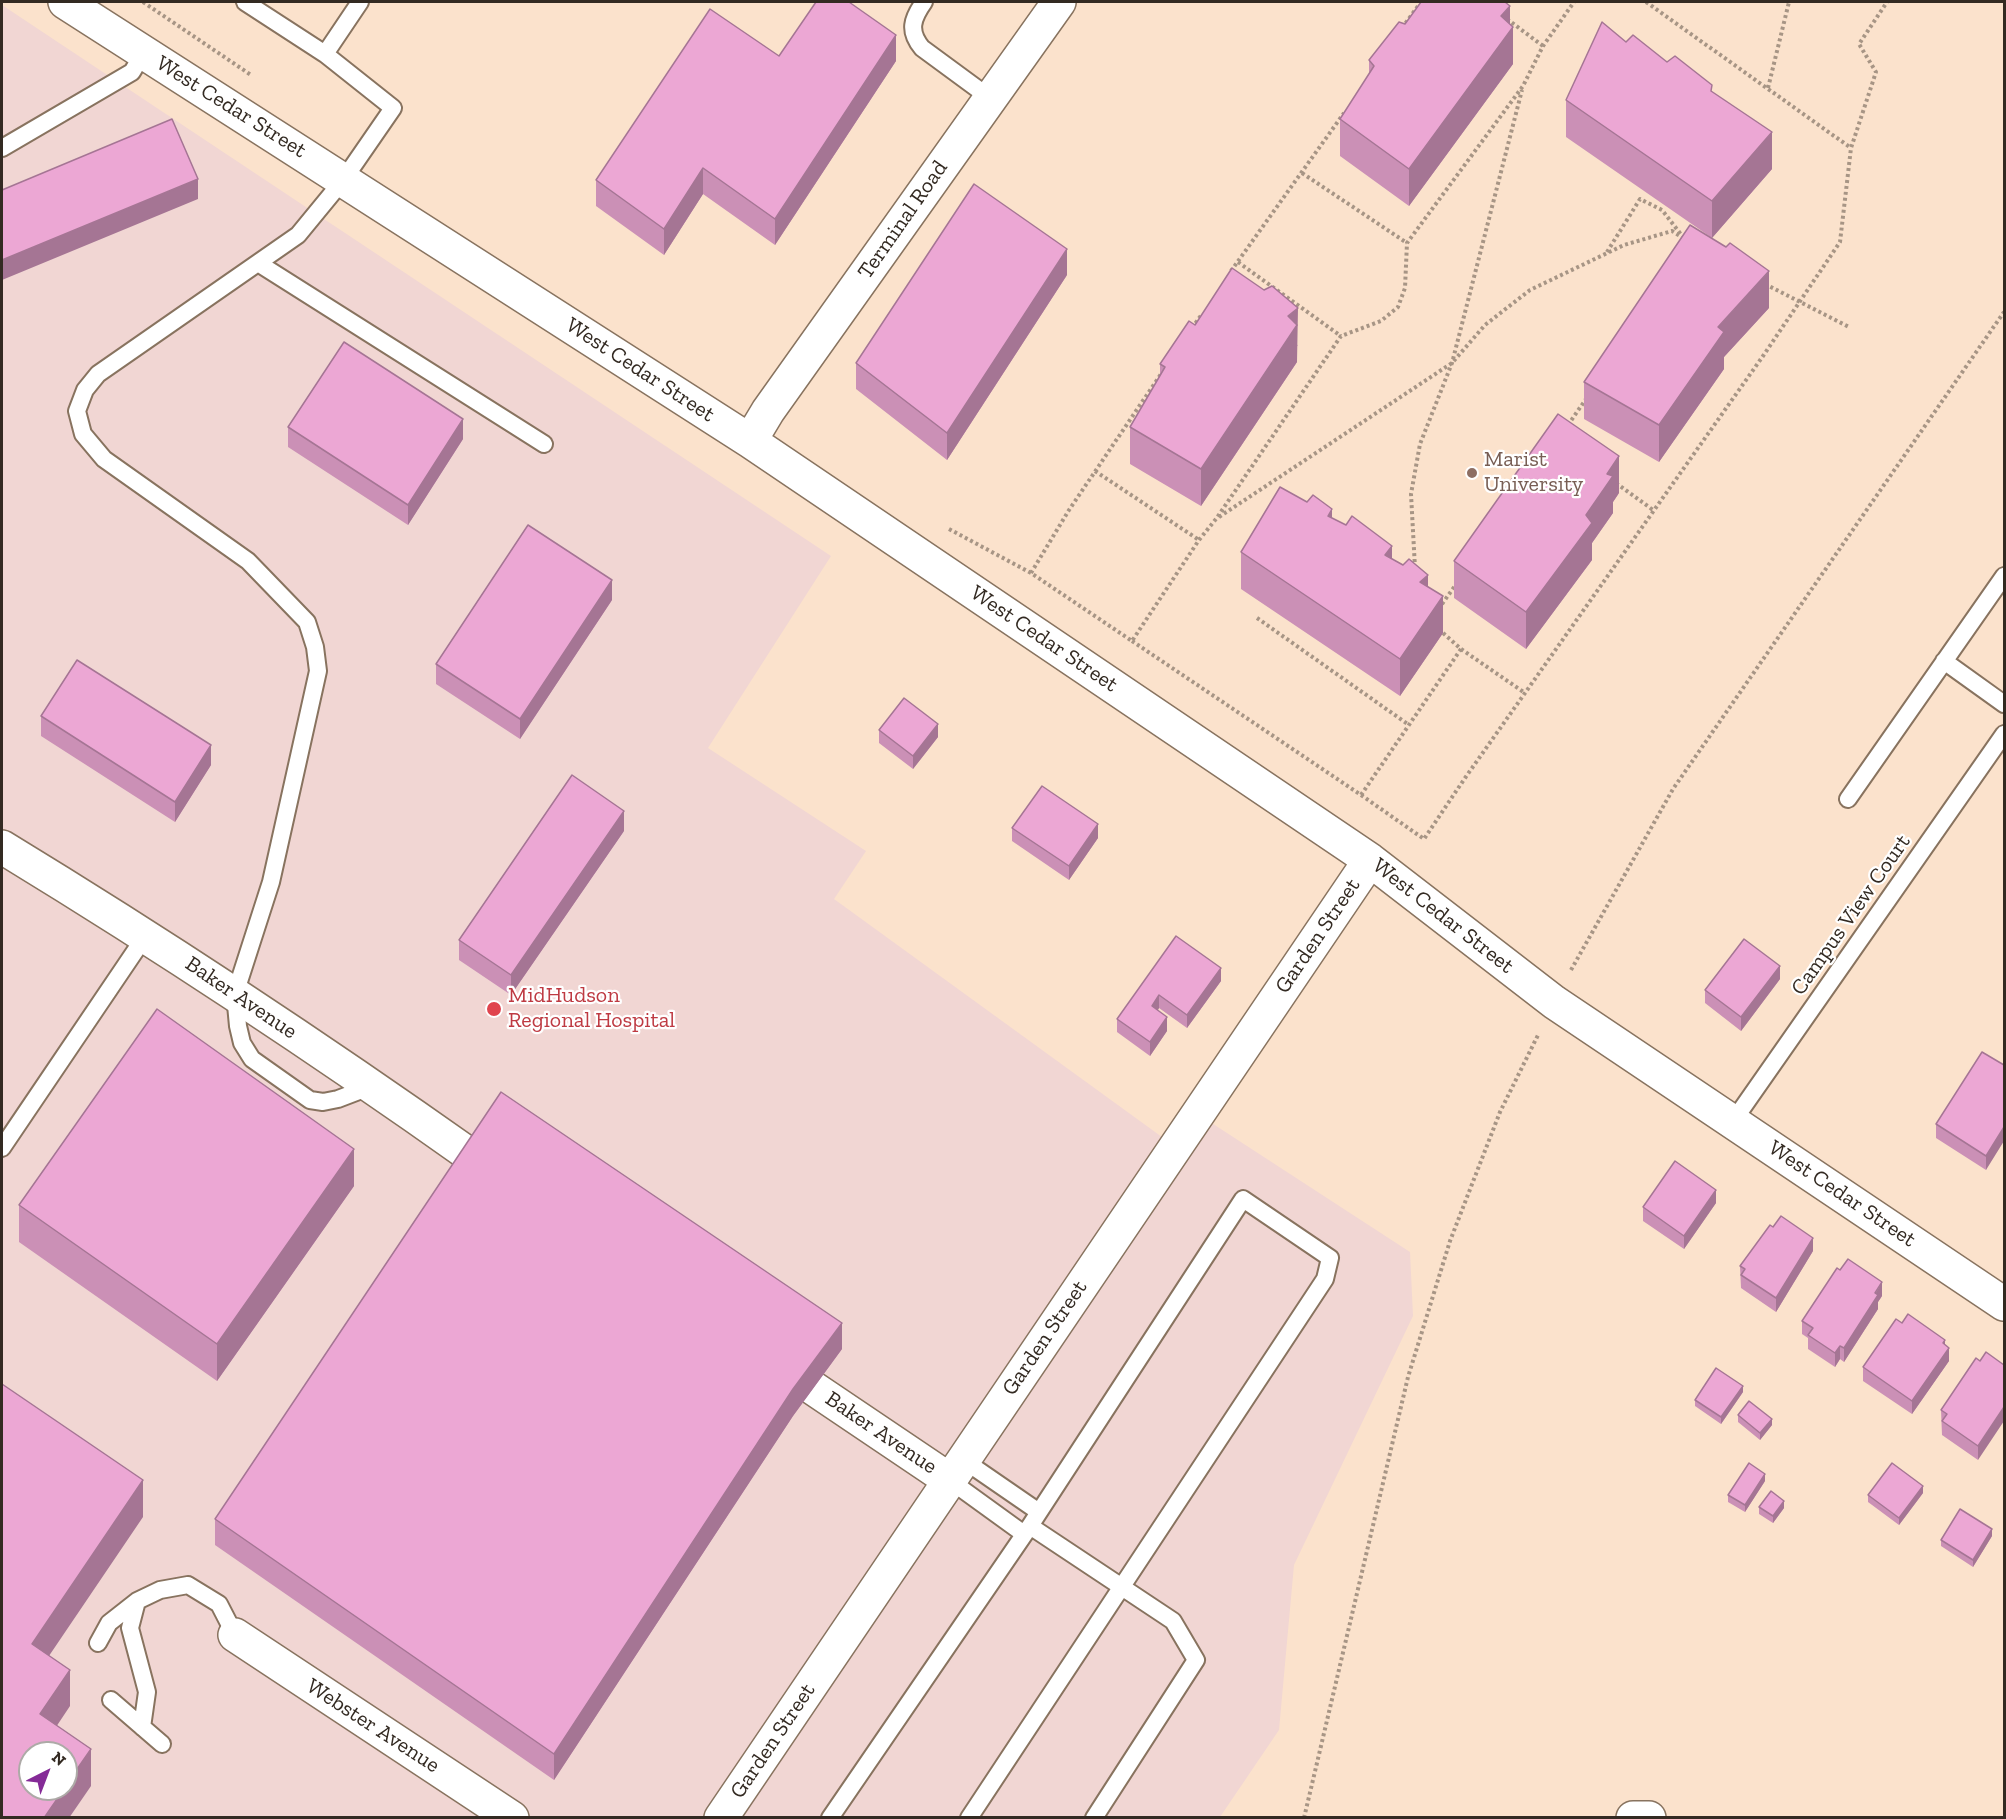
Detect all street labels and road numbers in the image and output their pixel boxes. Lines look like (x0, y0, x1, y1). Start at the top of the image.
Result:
street label: West Cedar Street (151, 50, 311, 164)
street label: Terminal Road (853, 156, 953, 284)
street label: West Cedar Street (561, 312, 719, 428)
street label: West Cedar Street (965, 580, 1123, 698)
street label: Campus View Court (1786, 830, 1916, 1000)
street label: West Cedar Street (1367, 853, 1519, 979)
street label: Garden Street (1270, 873, 1366, 999)
street label: Baker Avenue (180, 951, 302, 1045)
street label: West Cedar Street (1763, 1135, 1921, 1253)
street label: Garden Street (997, 1275, 1093, 1401)
street label: Baker Avenue (820, 1386, 942, 1480)
street label: Webster Avenue (301, 1673, 445, 1779)
street label: Garden Street (725, 1678, 821, 1804)

